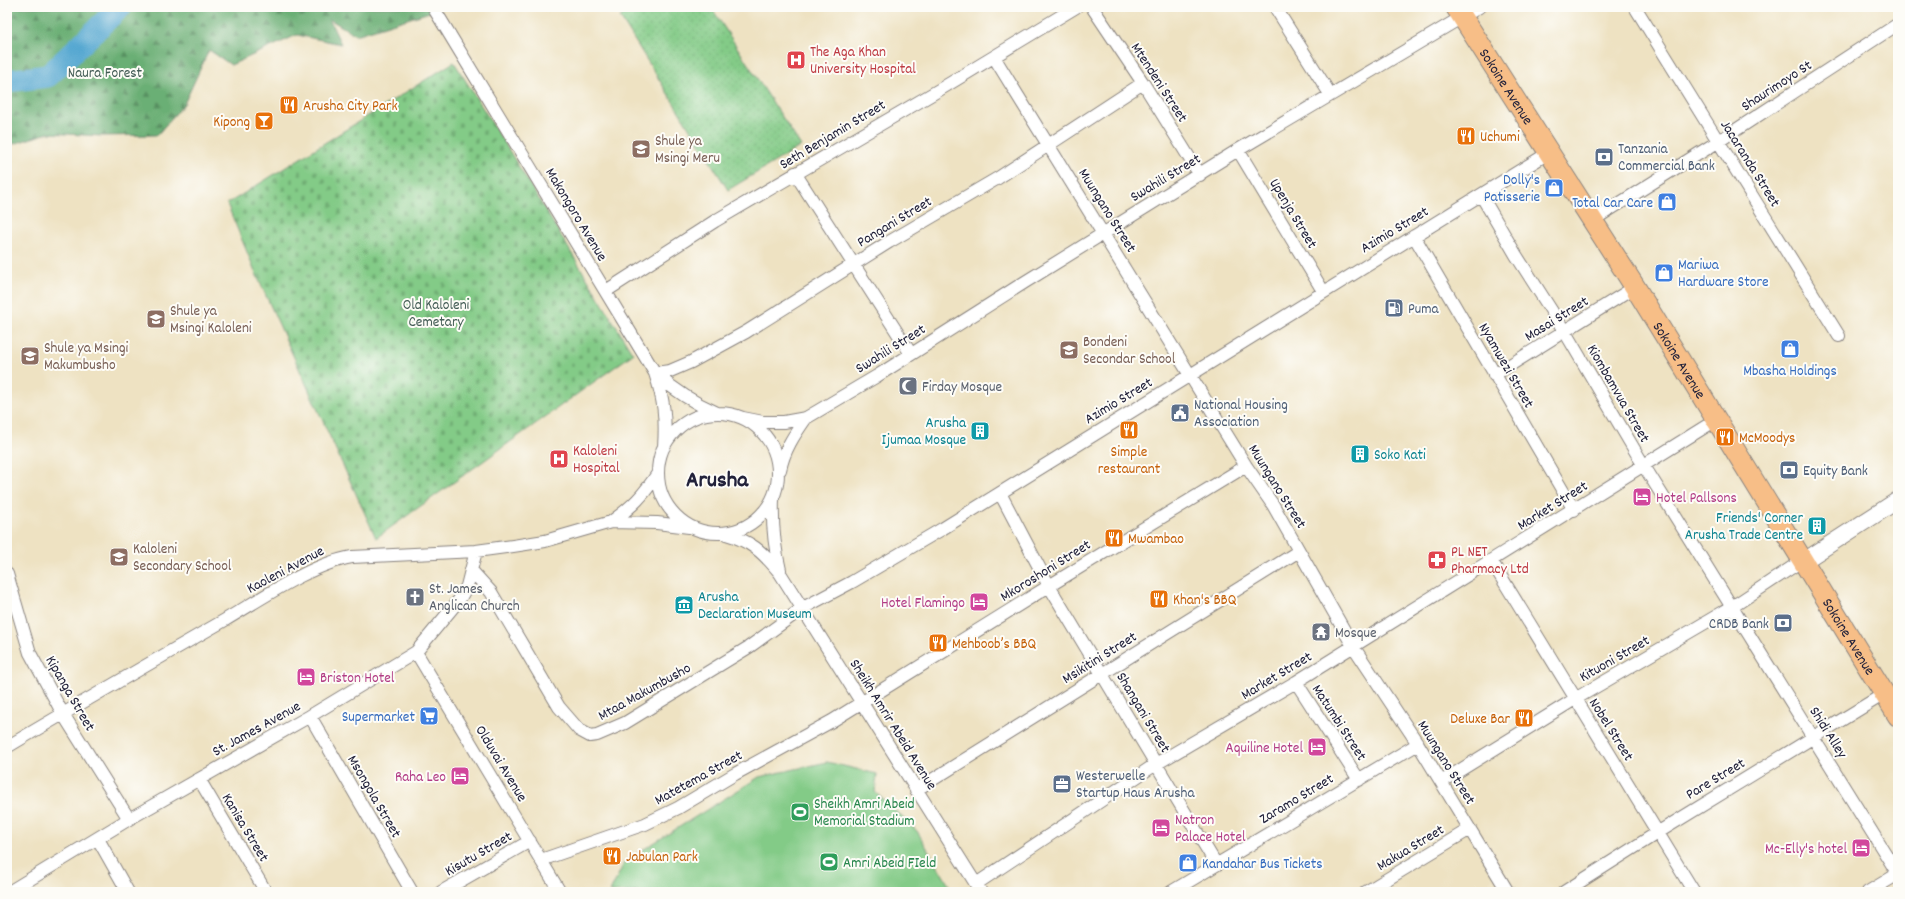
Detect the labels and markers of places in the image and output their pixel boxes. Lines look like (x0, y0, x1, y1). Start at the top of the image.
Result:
place label: The Aga Khan University Hospital (810, 42, 916, 81)
hospital icon: The Aga Khan University Hospital (785, 49, 807, 71)
restaurant icon: Arusha City Park (278, 94, 300, 116)
place label: Arusha City Park (303, 96, 398, 118)
bar icon: Kipong (253, 110, 275, 132)
place label: Kipong (213, 112, 250, 134)
restaurant icon: Uchumi (1455, 125, 1477, 147)
place label: Uchumi (1480, 127, 1520, 149)
place label: Shule ya Msingi Meru (655, 131, 720, 170)
school or university icon: Shule ya Msingi Meru (630, 138, 652, 160)
place label: Tanzania Commercial Bank (1618, 139, 1715, 178)
bank icon: Tanzania Commercial Bank (1593, 146, 1615, 168)
place label: Dolly's Patisserie (1484, 170, 1540, 209)
shop icon: Dolly's Patisserie (1543, 177, 1565, 199)
shop icon: Total Car Care (1656, 191, 1678, 213)
place label: Total Car Care (1572, 193, 1653, 215)
place label: Mariwa Hardware Store (1678, 255, 1769, 294)
shop icon: Mariwa Hardware Store (1653, 262, 1675, 284)
fuel station icon: Puma (1383, 297, 1405, 319)
place label: Puma (1408, 299, 1440, 321)
place label: Shule ya Msingi Kaloleni (170, 301, 252, 340)
school or university icon: Shule ya Msingi Kaloleni (145, 308, 167, 330)
place label: Bondeni Secondar School (1083, 332, 1176, 371)
place label: Shule ya Msingi Makumbusho (44, 338, 128, 377)
shop icon: Mbasha Holdings (1779, 338, 1801, 360)
school or university icon: Bondeni Secondar School (1058, 339, 1080, 361)
school or university icon: Shule ya Msingi Makumbusho (19, 345, 41, 367)
place label: Mbasha Holdings (1743, 361, 1837, 383)
mosque icon: Firday Mosque (897, 375, 919, 397)
place label: Firday Mosque (922, 377, 1003, 399)
place label: National Housing Association (1194, 395, 1288, 434)
public building icon: National Housing Association (1169, 402, 1191, 424)
place label: Arusha Ijumaa Mosque (882, 413, 967, 452)
restaurant icon: Simple restaurant (1118, 419, 1140, 441)
building icon: Arusha Ijumaa Mosque (969, 420, 991, 442)
restaurant icon: McMoodys (1714, 426, 1736, 448)
place label: McMoodys (1739, 428, 1795, 450)
place label: Kaloleni Hospital (573, 441, 620, 480)
place label: Simple restaurant (1098, 442, 1161, 481)
building icon: Soko Kati (1349, 443, 1371, 465)
place label: Soko Kati (1374, 445, 1426, 467)
hospital icon: Kaloleni Hospital (548, 448, 570, 470)
bank icon: Equity Bank (1778, 459, 1800, 481)
place label: Equity Bank (1803, 461, 1868, 483)
hotel icon: Hotel Pallsons (1631, 486, 1653, 508)
place label: Hotel Pallsons (1656, 488, 1737, 510)
place label: Friends' Corner Arusha Trade Centre (1685, 508, 1803, 547)
building icon: Friends' Corner Arusha Trade Centre (1806, 515, 1828, 537)
restaurant icon: Mwambao (1103, 527, 1125, 549)
place label: Mwambao (1128, 529, 1184, 551)
place label: Kaloleni Secondary School (133, 539, 232, 578)
place label: PL NET Pharmacy Ltd (1451, 542, 1529, 581)
school or university icon: Kaloleni Secondary School (108, 546, 130, 568)
pharmacy icon: PL NET Pharmacy Ltd (1426, 549, 1448, 571)
place label: St. James Anglican Church (429, 579, 520, 618)
church icon: St. James Anglican Church (404, 586, 426, 608)
place label: Arusha Declaration Museum (698, 587, 812, 626)
restaurant icon: Khan's BBQ (1148, 588, 1170, 610)
place label: Khan's BBQ (1173, 590, 1237, 612)
hotel icon: Hotel Flamingo (968, 591, 990, 613)
place label: Hotel Flamingo (881, 593, 965, 615)
museum icon: Arusha Declaration Museum (673, 594, 695, 616)
bank icon: CRDB Bank (1772, 612, 1794, 634)
place label: CRDB Bank (1709, 614, 1769, 636)
temple icon: Mosque (1310, 621, 1332, 643)
place label: Mosque (1335, 623, 1377, 645)
restaurant icon: Mehboob’s BBQ (927, 632, 949, 654)
place label: Mehboob’s BBQ (952, 634, 1037, 656)
hotel icon: Briston Hotel (295, 666, 317, 688)
place label: Briston Hotel (320, 668, 395, 690)
supermarket icon: Supermarket (418, 705, 440, 727)
place label: Supermarket (342, 707, 415, 729)
restaurant icon: Deluxe Bar (1513, 707, 1535, 729)
place label: Deluxe Bar (1450, 709, 1510, 731)
hotel icon: Aquiline Hotel (1306, 736, 1328, 758)
place label: Aquiline Hotel (1226, 738, 1303, 760)
hotel icon: Raha Leo (449, 765, 471, 787)
place label: Westerwelle Startup Haus Arusha (1076, 766, 1195, 805)
place label: Raha Leo (395, 767, 446, 789)
office icon: Westerwelle Startup Haus Arusha (1051, 773, 1073, 795)
place label: Sheikh Amri Abeid Memorial Stadium (814, 794, 915, 833)
sports icon: Sheikh Amri Abeid Memorial Stadium (789, 801, 811, 823)
place label: Natron Palace Hotel (1175, 810, 1246, 849)
hotel icon: Natron Palace Hotel (1150, 817, 1172, 839)
hotel icon: Mc-Elly's hotel (1850, 837, 1872, 859)
place label: Mc-Elly's hotel (1765, 839, 1847, 861)
restaurant icon: Jabulan Park (601, 845, 623, 867)
place label: Jabulan Park (626, 847, 698, 869)
sports icon: Amri Abeid FIeld (818, 851, 840, 873)
shop icon: Kandahar Bus Tickets (1177, 852, 1199, 874)
place label: Amri Abeid FIeld (843, 853, 936, 875)
place label: Kandahar Bus Tickets (1202, 854, 1323, 876)

